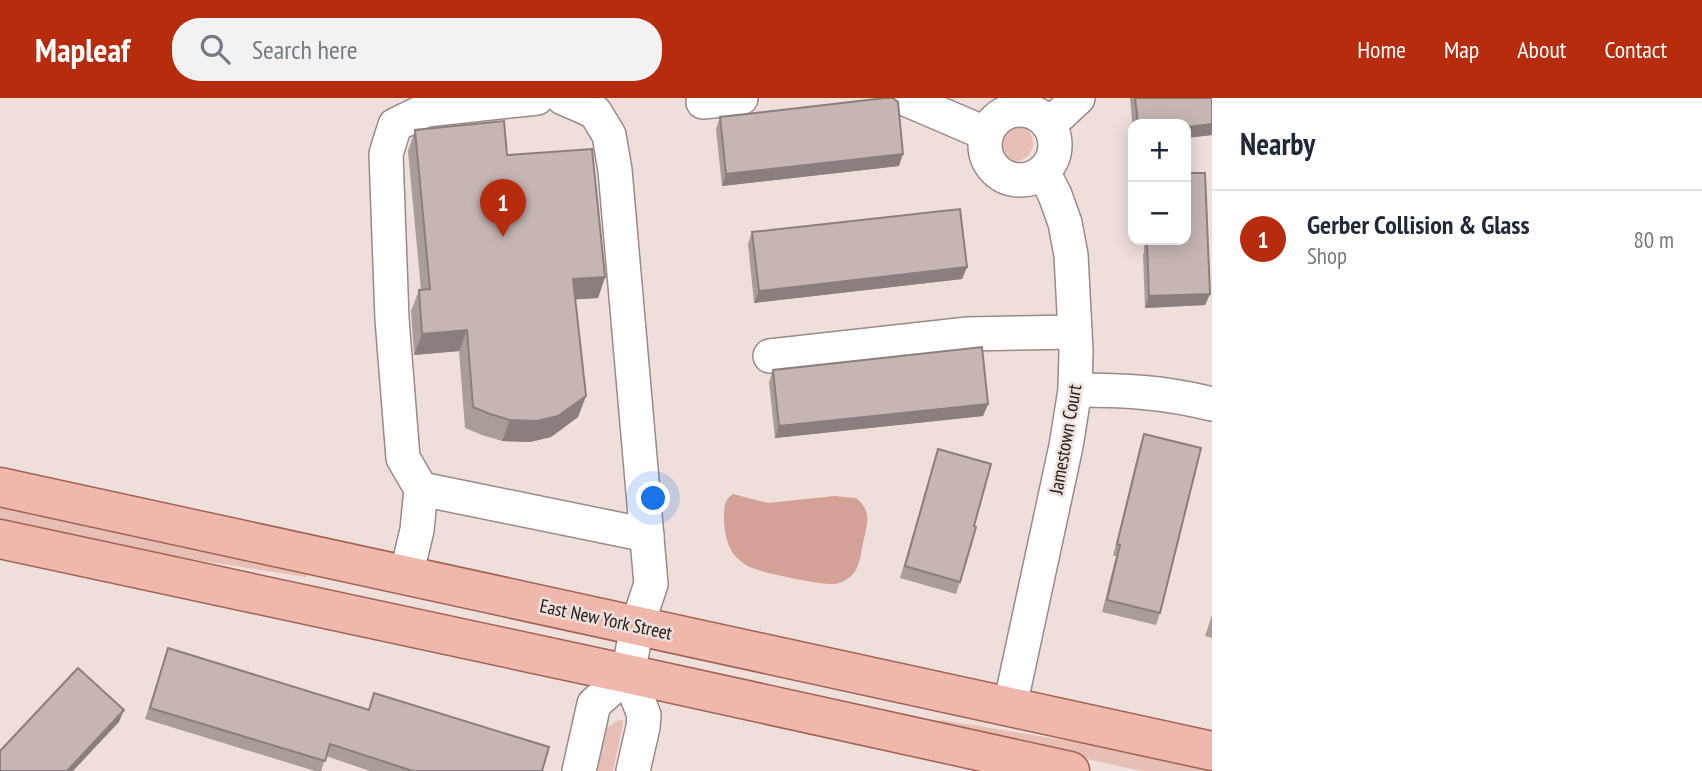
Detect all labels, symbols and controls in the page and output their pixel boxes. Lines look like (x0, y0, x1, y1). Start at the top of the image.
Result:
search box (172, 18, 662, 81)
text: Mapleaf (35, 28, 130, 71)
icon: search (196, 30, 234, 68)
text: Search here (252, 33, 358, 66)
text: Home (1357, 34, 1406, 65)
text: Map (1444, 34, 1479, 65)
text: About (1517, 34, 1566, 65)
text: Contact (1604, 34, 1667, 65)
map controls (1128, 119, 1191, 245)
button: + (1128, 119, 1191, 182)
text: Nearby (1240, 124, 1315, 163)
pin: 1 (480, 179, 526, 237)
button: − (1128, 182, 1191, 245)
text: Gerber Collision & Glass (1307, 208, 1530, 241)
text: 1 (1258, 225, 1269, 254)
text: 80 m (1633, 225, 1674, 254)
text: Shop (1307, 241, 1347, 270)
street label: Jamestown Court (1043, 381, 1087, 497)
your location (636, 481, 670, 515)
street label: East New York Street (538, 593, 675, 645)

